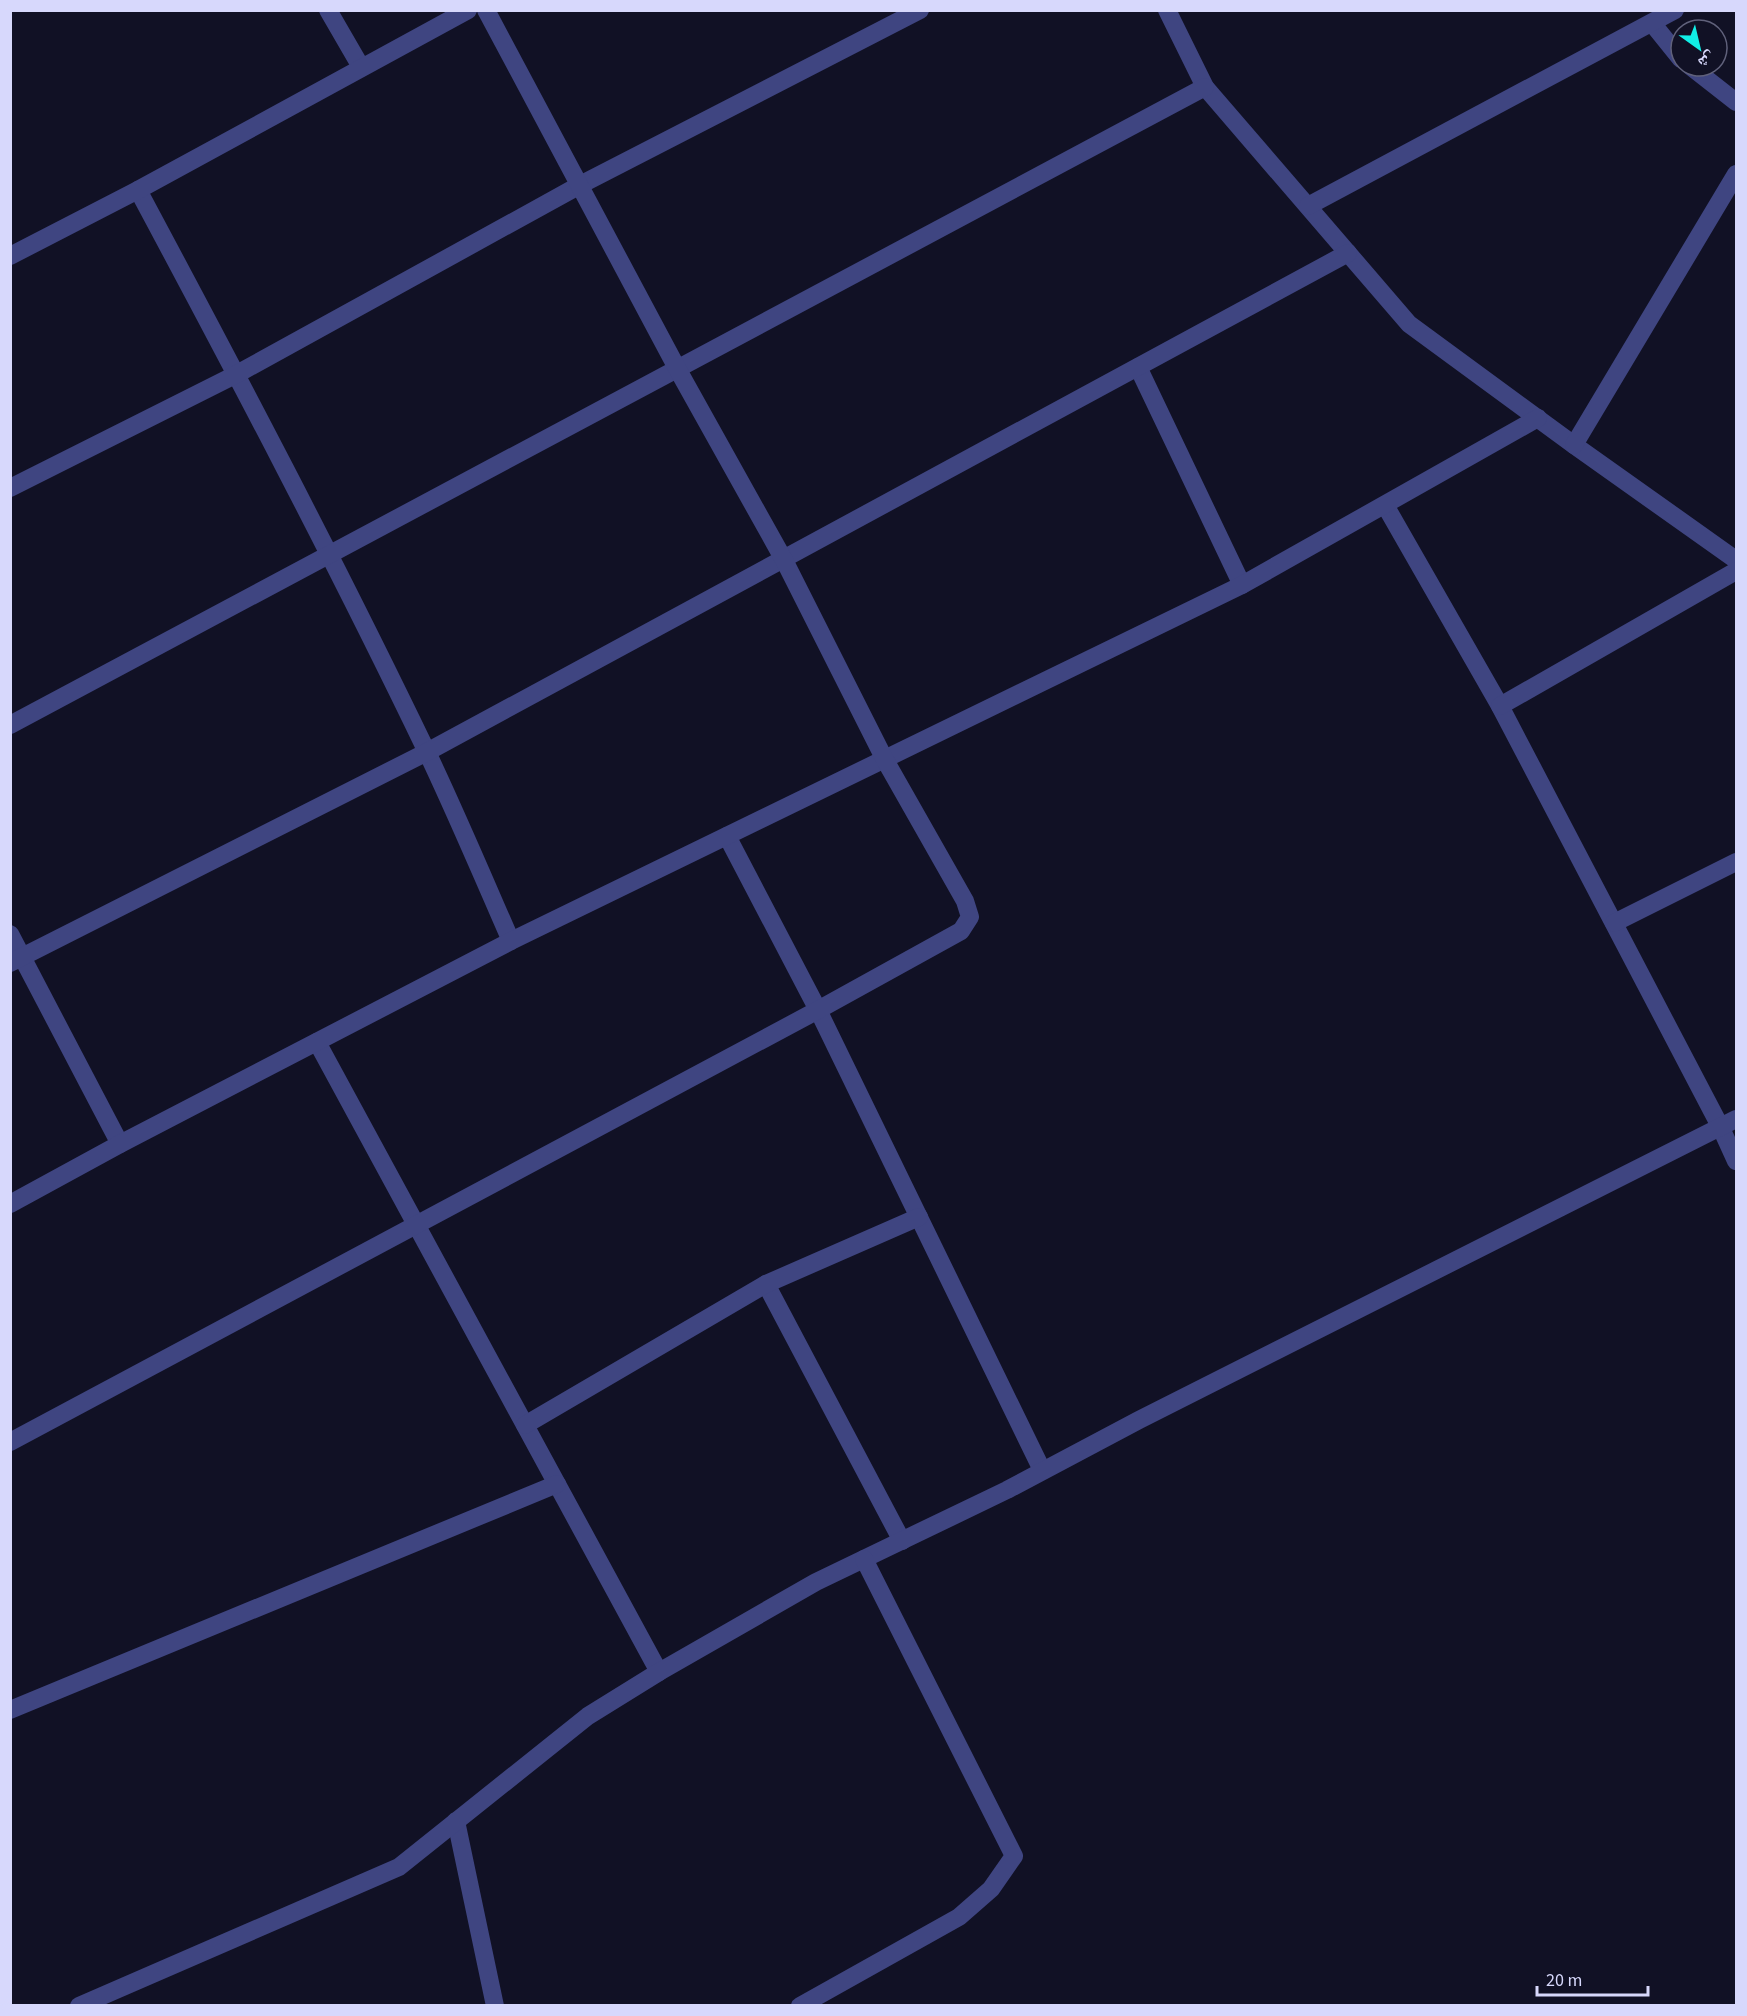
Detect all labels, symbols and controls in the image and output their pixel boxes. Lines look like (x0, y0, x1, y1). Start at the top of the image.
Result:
north arrow (1669, 18, 1729, 78)
text: ش (1694, 46, 1720, 73)
scale bar (1537, 1959, 1648, 1997)
text: 20 m (1546, 1968, 1582, 1993)

